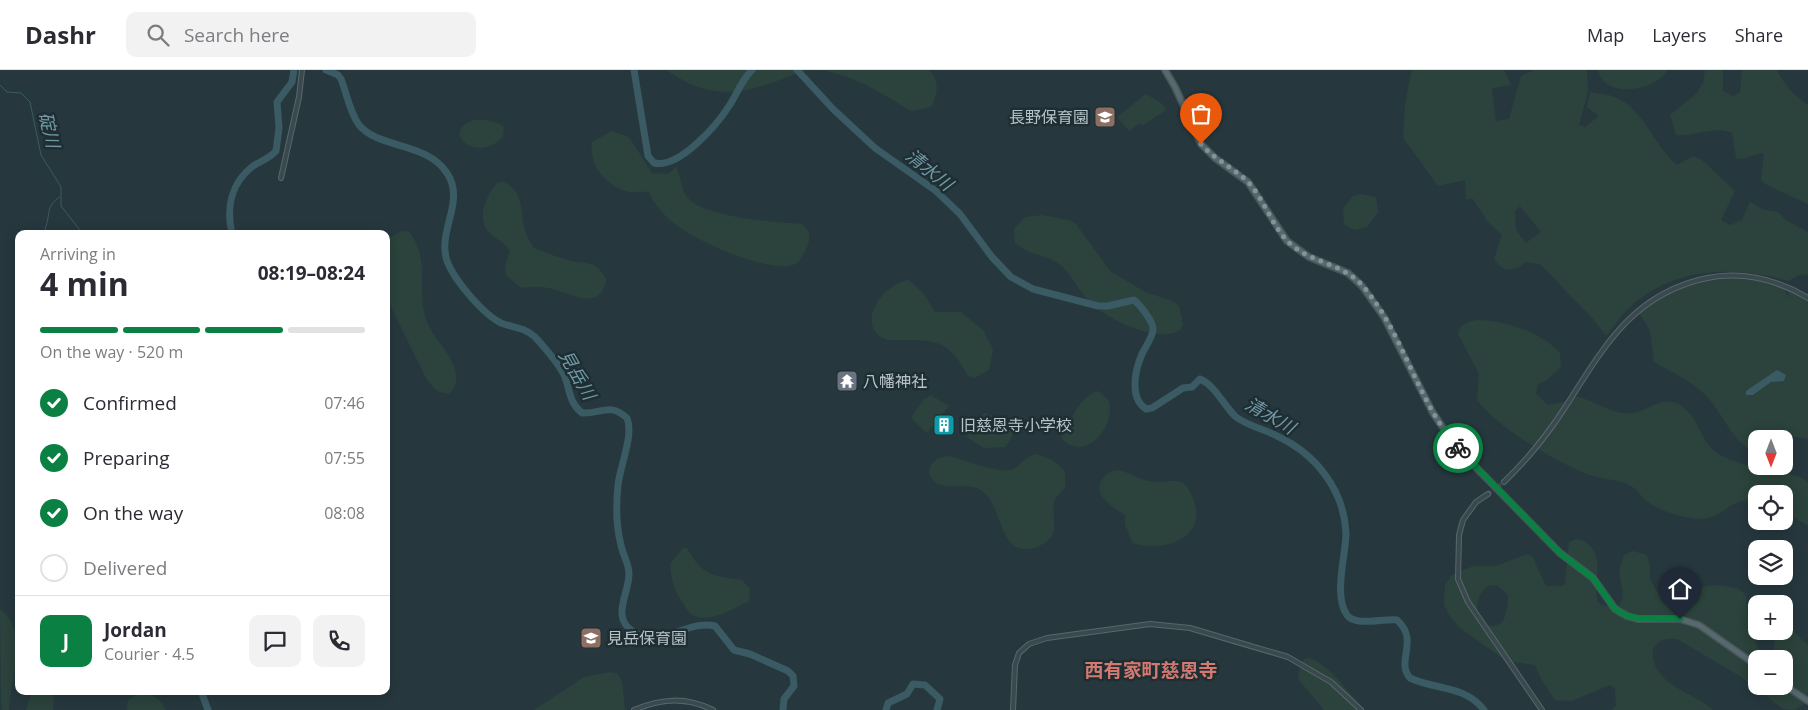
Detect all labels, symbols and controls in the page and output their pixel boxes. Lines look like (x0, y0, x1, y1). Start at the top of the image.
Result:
search box (126, 12, 476, 57)
text: Dashr (25, 18, 96, 51)
icon: search (144, 21, 172, 49)
text: Search here (184, 22, 290, 48)
text: Map (1587, 23, 1624, 47)
text: Layers (1652, 23, 1707, 47)
text: Share (1735, 23, 1783, 47)
pin (1180, 93, 1222, 144)
icon: bag (1187, 100, 1215, 128)
school or university icon: 長野保育園 (1093, 105, 1117, 129)
place label: 長野保育園 (1009, 106, 1089, 128)
water label: 碇川 (34, 110, 66, 152)
water label: 清水川 (901, 143, 960, 197)
text: Arriving in (40, 243, 116, 265)
text: 08:19–08:24 (258, 260, 365, 286)
text: 4 min (40, 262, 129, 305)
text: On the way · 520 m (40, 341, 183, 363)
water label: 見岳川 (554, 345, 603, 406)
temple icon: 八幡神社 (835, 369, 859, 393)
place label: 八幡神社 (863, 370, 927, 392)
icon: check (40, 389, 68, 417)
text: Confirmed (83, 390, 177, 416)
water label: 清水川 (1241, 391, 1302, 440)
text: 07:46 (324, 392, 365, 414)
building icon: 旧慈恩寺小学校 (932, 413, 956, 437)
place label: 旧慈恩寺小学校 (960, 414, 1072, 436)
courier (1433, 423, 1483, 473)
north arrow (1748, 430, 1792, 475)
map controls (1748, 430, 1793, 695)
icon: bike (1444, 434, 1472, 462)
icon: check (40, 444, 68, 472)
text: Preparing (83, 445, 170, 471)
text: 07:55 (324, 447, 365, 469)
button: locate (1748, 485, 1793, 530)
icon: check (40, 499, 68, 527)
text: On the way (83, 500, 183, 526)
text: 08:08 (324, 502, 365, 524)
button: layers (1748, 540, 1793, 585)
text: Delivered (83, 555, 167, 581)
pin (1659, 568, 1701, 619)
icon: home (1666, 575, 1694, 603)
button: + (1748, 595, 1793, 640)
button: chat (249, 615, 301, 667)
button: phone (313, 615, 365, 667)
text: Jordan (104, 617, 167, 643)
school or university icon: 見岳保育園 (579, 626, 603, 650)
place label: 見岳保育園 (607, 627, 687, 649)
text: J (63, 628, 69, 654)
text: Courier · 4.5 (104, 643, 195, 665)
button: − (1748, 650, 1793, 695)
district label: 西有家町慈恩寺 (1084, 657, 1218, 683)

